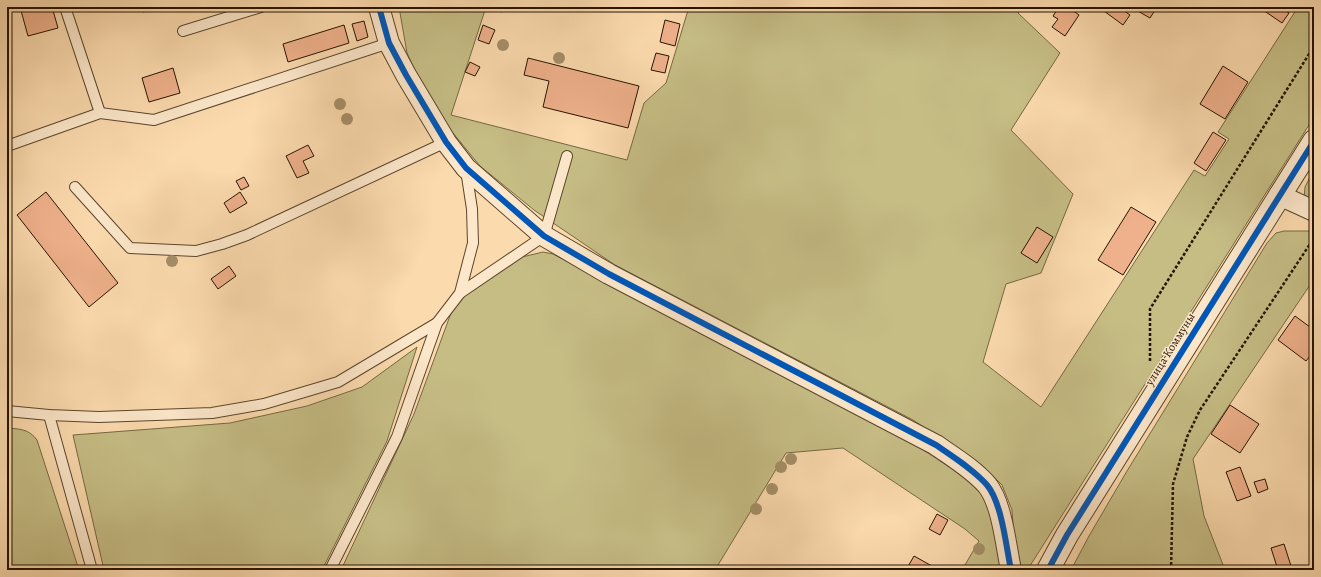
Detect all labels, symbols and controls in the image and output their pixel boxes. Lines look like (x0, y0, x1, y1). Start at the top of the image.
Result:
street label: улица Коммуны (1141, 310, 1199, 389)

